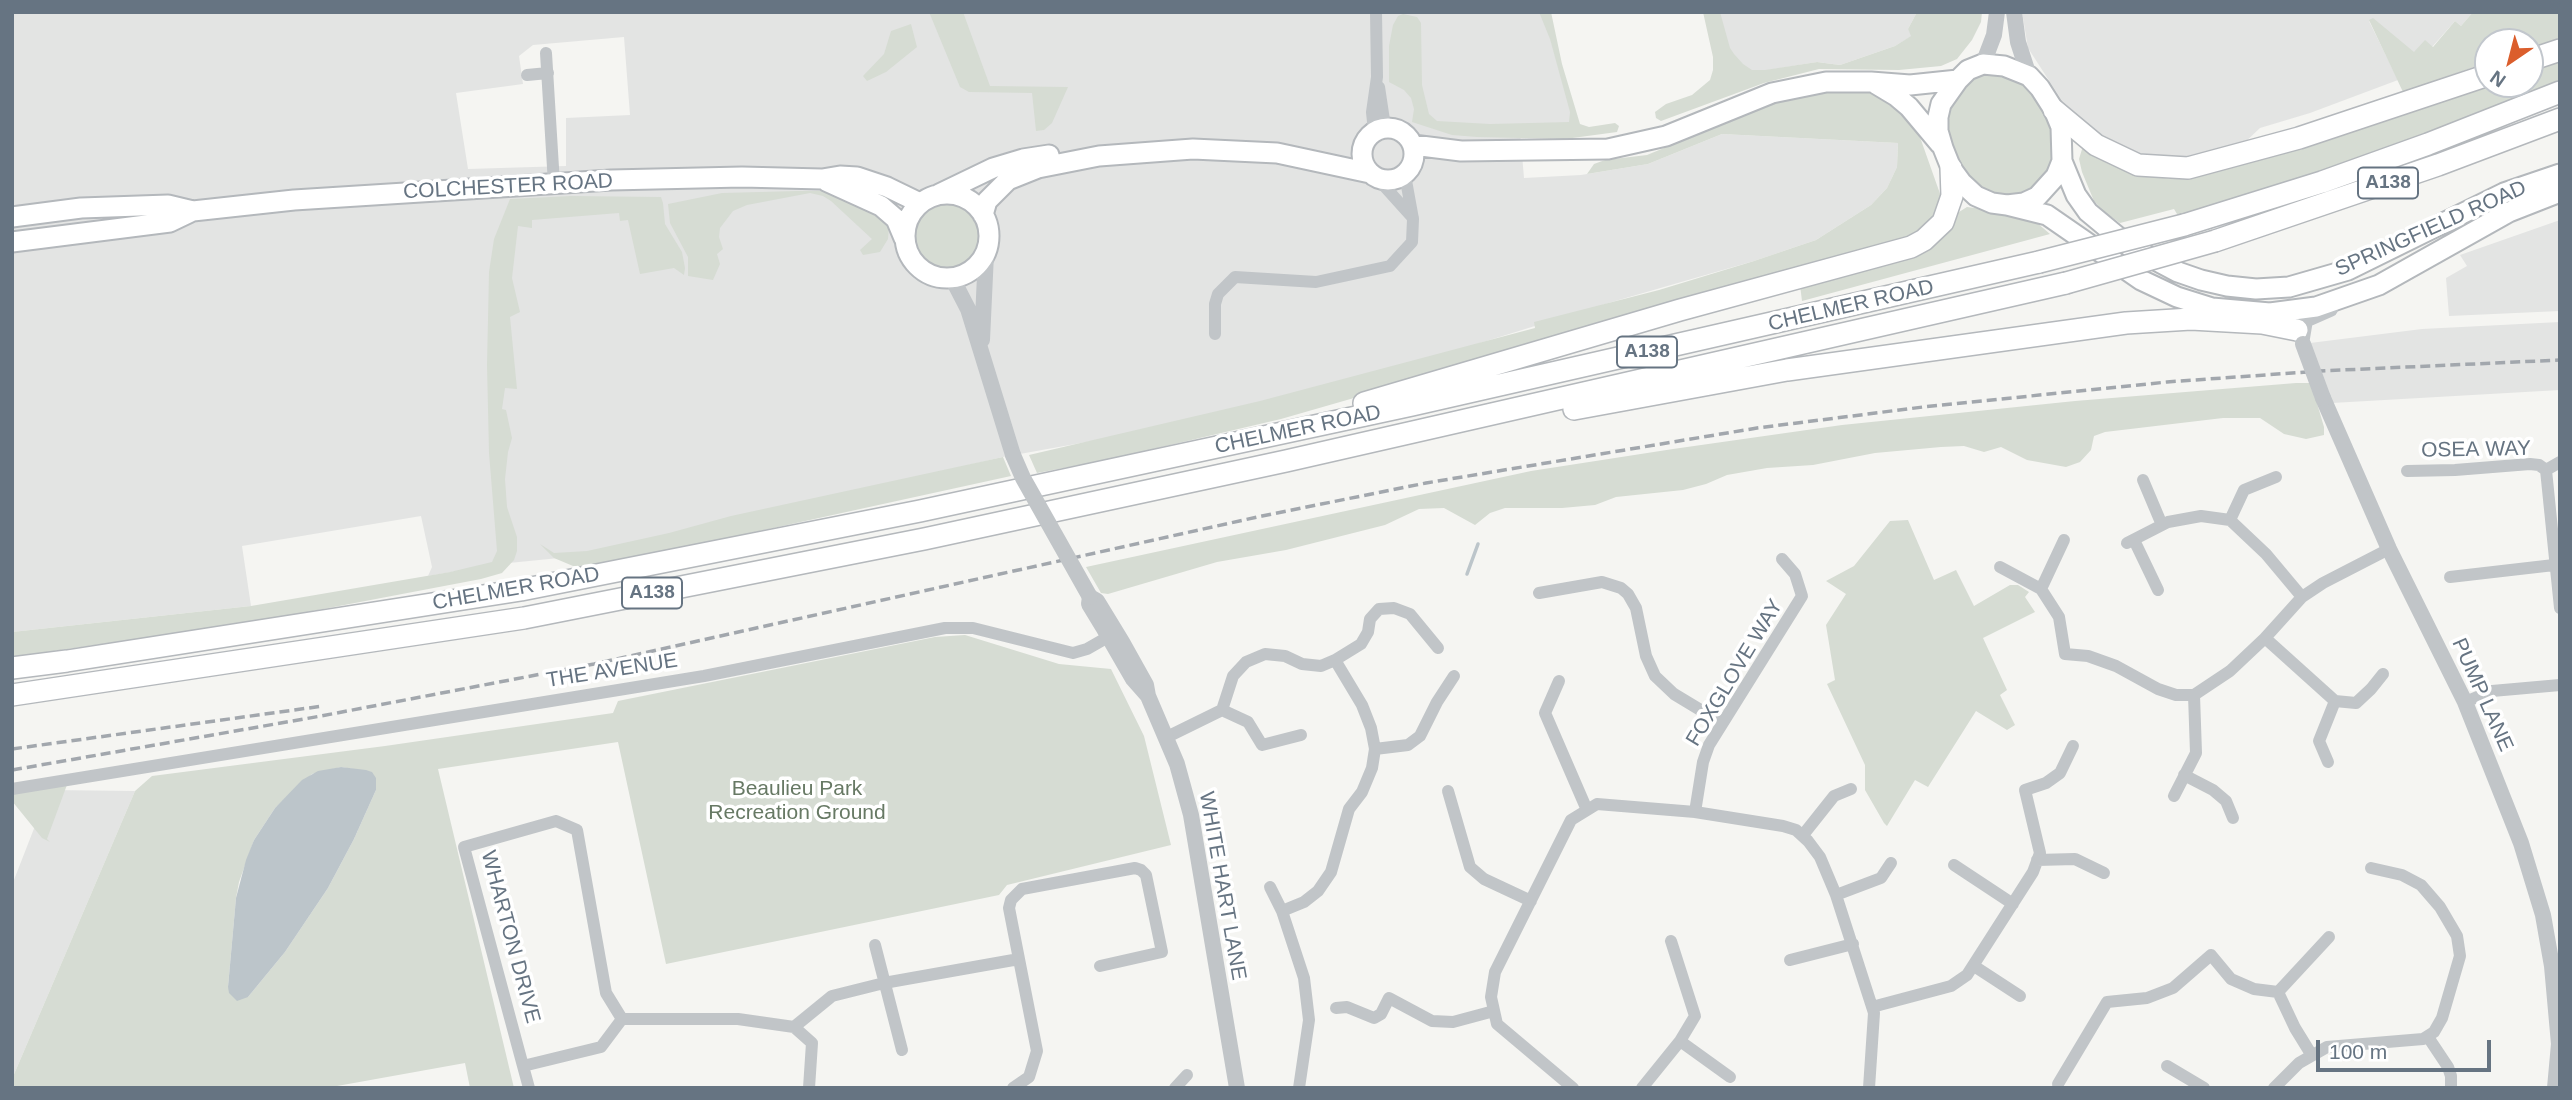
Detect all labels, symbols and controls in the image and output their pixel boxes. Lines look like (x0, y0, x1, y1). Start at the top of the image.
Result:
north arrow (2474, 28, 2544, 98)
text: N (2486, 66, 2509, 92)
road number: A138 (2358, 168, 2418, 198)
street label: COLCHESTER ROAD (402, 169, 614, 205)
street label: SPRINGFIELD ROAD (2332, 175, 2530, 283)
street label: CHELMER ROAD (1766, 275, 1936, 337)
road number: A138 (1617, 336, 1677, 368)
street label: CHELMER ROAD (1213, 400, 1383, 460)
street label: OSEA WAY (2421, 436, 2531, 464)
street label: CHELMER ROAD (431, 562, 601, 616)
road number: A138 (622, 578, 682, 608)
street label: FOXGLOVE WAY (1681, 595, 1789, 751)
street label: PUMP LANE (2446, 634, 2518, 756)
street label: THE AVENUE (545, 648, 679, 694)
park label: Beaulieu Park Recreation Ground (708, 776, 886, 826)
street label: WHITE HART LANE (1193, 790, 1251, 982)
street label: WHARTON DRIVE (475, 848, 545, 1026)
scale bar (2320, 1026, 2495, 1070)
text: 100 m (2329, 1040, 2387, 1063)

